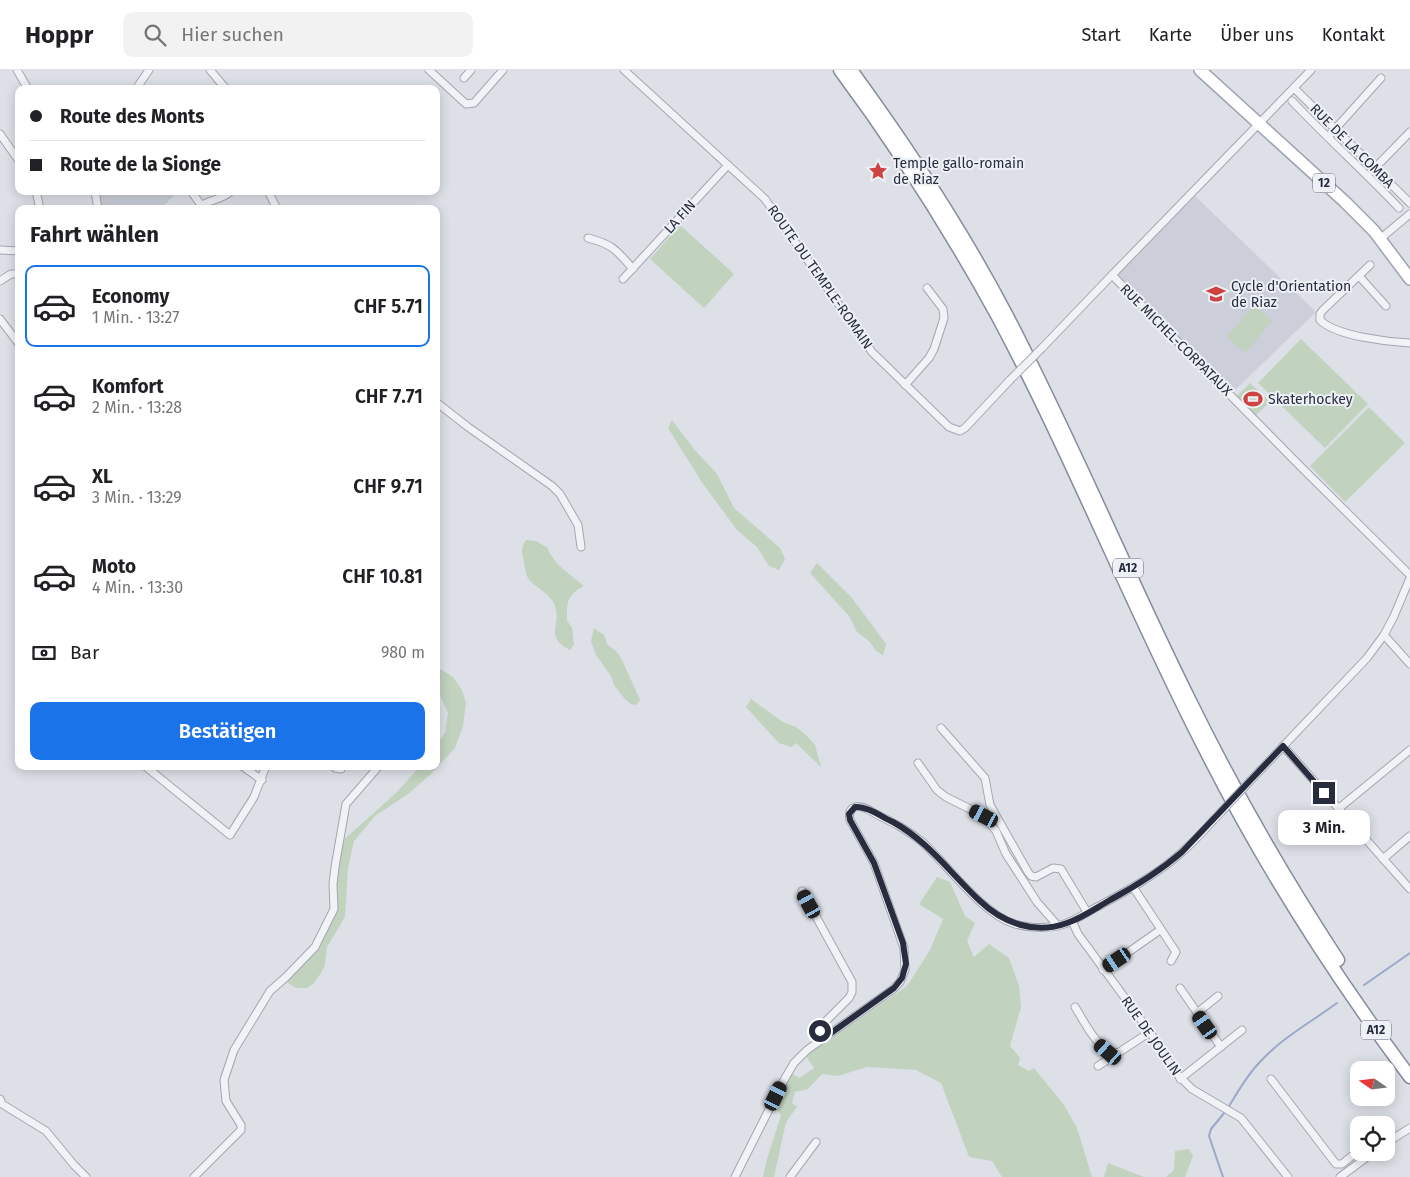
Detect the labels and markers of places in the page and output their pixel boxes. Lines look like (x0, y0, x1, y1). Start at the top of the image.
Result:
place label: Temple gallo-romain de Riaz (893, 155, 1024, 188)
place icon: Temple gallo-romain de Riaz (867, 160, 889, 182)
place label: Cycle d'Orientation de Riaz (1231, 278, 1351, 311)
school or university icon: Cycle d'Orientation de Riaz (1205, 283, 1227, 305)
sports icon: Skaterhockey (1242, 388, 1264, 410)
place label: Skaterhockey (1268, 391, 1353, 408)

